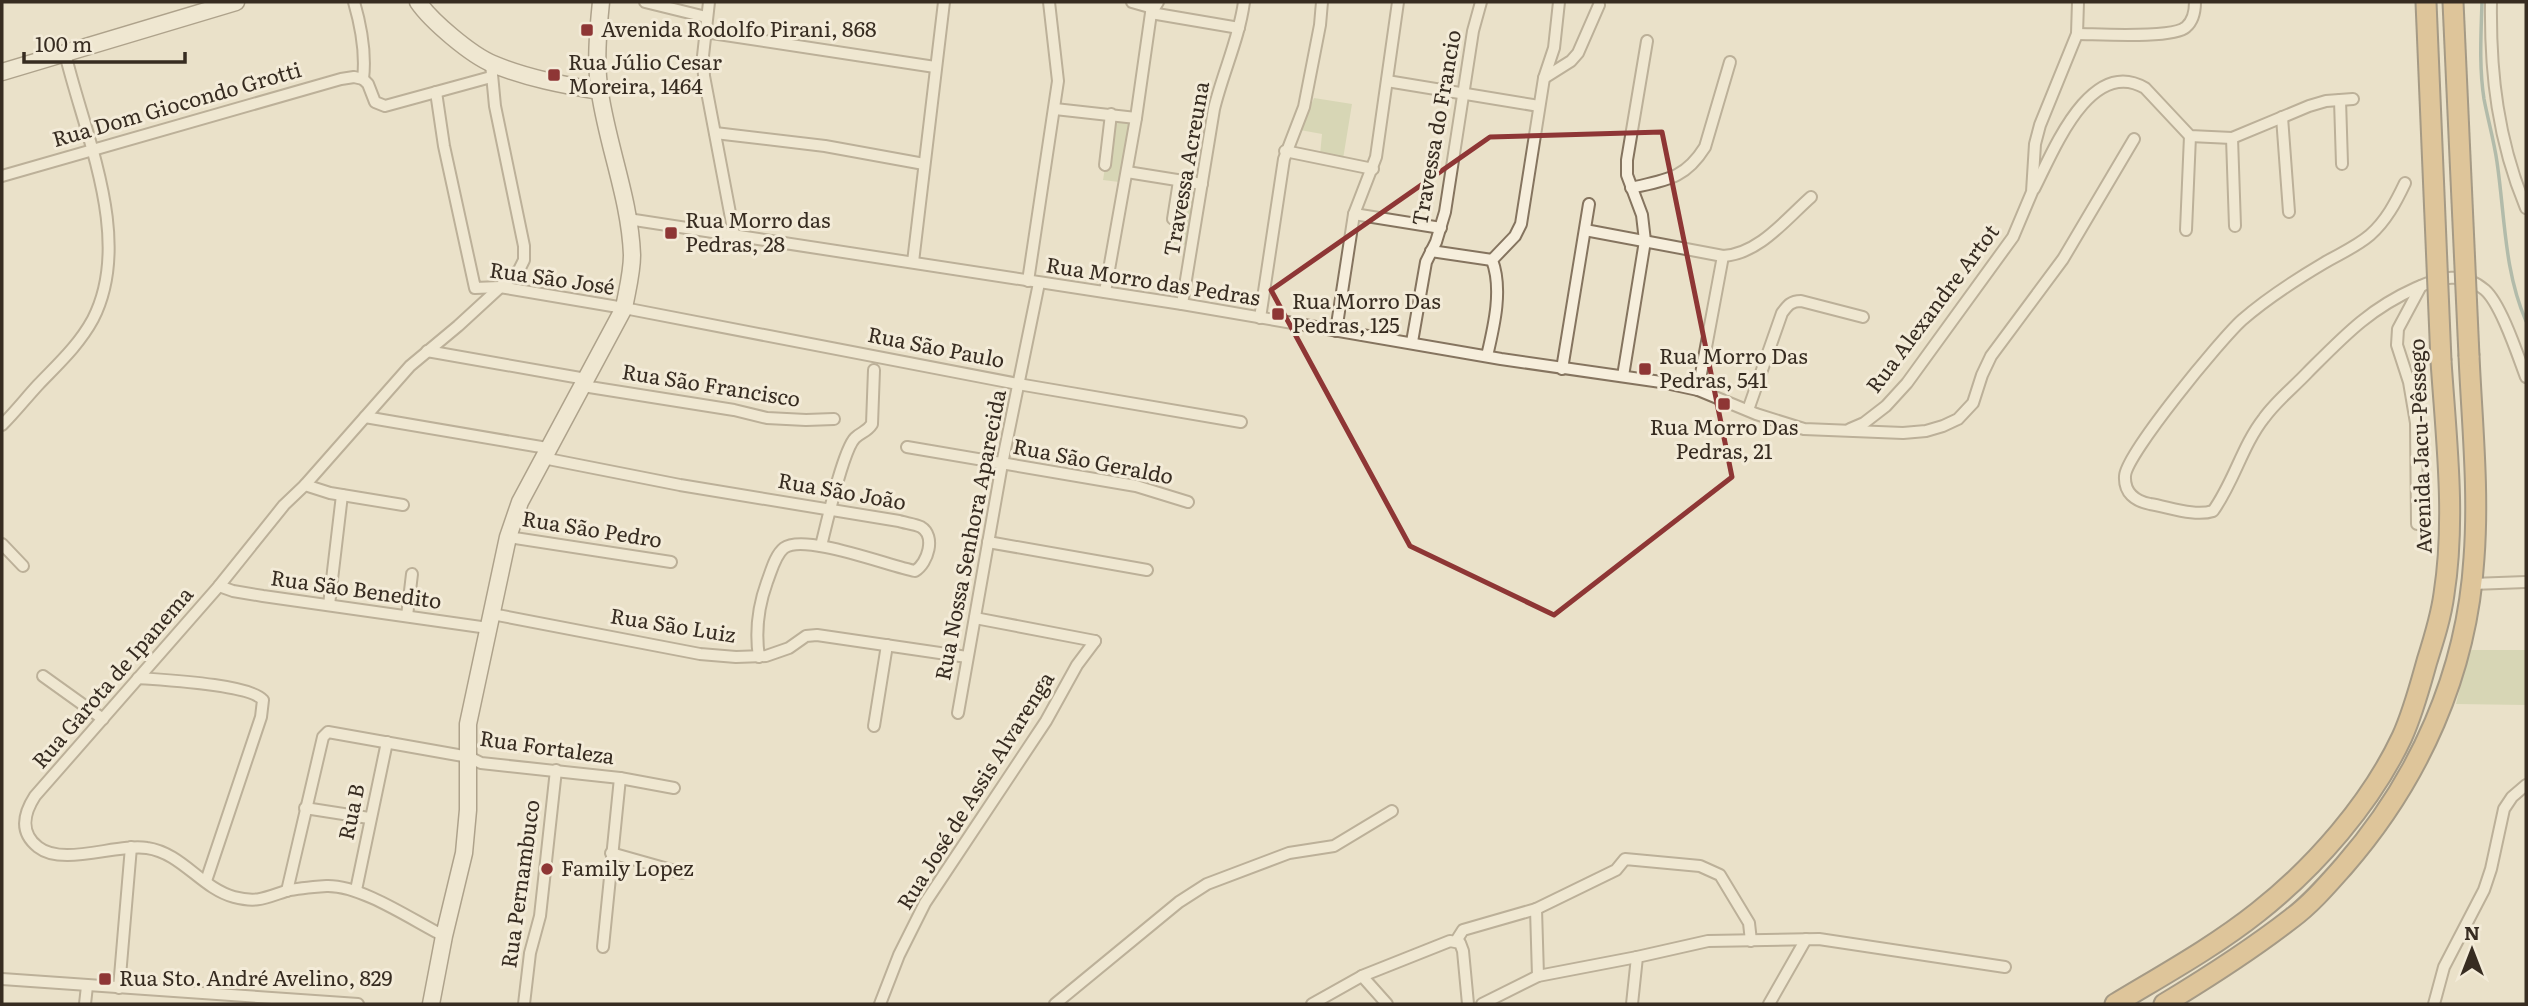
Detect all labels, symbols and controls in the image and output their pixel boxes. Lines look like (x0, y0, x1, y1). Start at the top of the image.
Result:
place label: Avenida Rodolfo Pirani, 868 (601, 12, 876, 43)
scale bar (24, 21, 186, 65)
marker: Avenida Rodolfo Pirani, 868 (579, 22, 595, 38)
text: 100 m (35, 27, 92, 58)
street label: Travessa do Francio (1402, 27, 1467, 228)
place label: Rua Júlio Cesar Moreira, 1464 (568, 45, 722, 100)
street label: Rua Dom Giocondo Grotti (48, 52, 304, 153)
marker: Rua Júlio Cesar Moreira, 1464 (546, 67, 562, 83)
street label: Travessa Acreuna (1154, 78, 1215, 259)
place label: Rua Morro das Pedras, 28 (685, 203, 830, 258)
street label: Rua Alexandre Artot (1857, 216, 2005, 398)
marker: Rua Morro das Pedras, 28 (663, 225, 679, 241)
street label: Rua Morro das Pedras (1044, 247, 1263, 312)
street label: Rua São José (488, 252, 617, 301)
place label: Rua Morro Das Pedras, 125 (1292, 284, 1441, 339)
marker: Rua Morro Das Pedras, 125 (1270, 306, 1286, 322)
street label: Rua São Paulo (865, 317, 1008, 374)
street label: Avenida Jacu-Pêssego (2399, 338, 2438, 554)
place label: Rua Morro Das Pedras, 541 (1659, 339, 1808, 394)
street label: Rua São Francisco (620, 354, 803, 413)
marker: Rua Morro Das Pedras, 541 (1637, 361, 1653, 377)
street label: Rua Nossa Senhora Aparecida (925, 386, 1012, 683)
marker: Rua Morro Das Pedras, 21 (1716, 396, 1732, 412)
place label: Rua Morro Das Pedras, 21 (1650, 410, 1798, 465)
street label: Rua São Geraldo (1011, 429, 1176, 490)
street label: Rua São João (776, 463, 909, 516)
street label: Rua São Pedro (520, 501, 665, 554)
street label: Rua São Benedito (269, 560, 444, 615)
street label: Rua Garota de Ipanema (23, 578, 199, 774)
street label: Rua São Luiz (608, 598, 738, 649)
street label: Rua José de Assis Alvarenga (888, 664, 1060, 915)
street label: Rua Fortaleza (478, 721, 617, 770)
street label: Rua B (328, 780, 371, 843)
street label: Rua Pernambuco (491, 797, 546, 970)
place label: Family Lopez (561, 851, 694, 882)
marker: Family Lopez (539, 861, 555, 877)
north arrow (2437, 915, 2507, 985)
text: N (2464, 918, 2480, 946)
place label: Rua Sto. André Avelino, 829 (119, 961, 392, 992)
marker: Rua Sto. André Avelino, 829 (97, 971, 113, 987)

